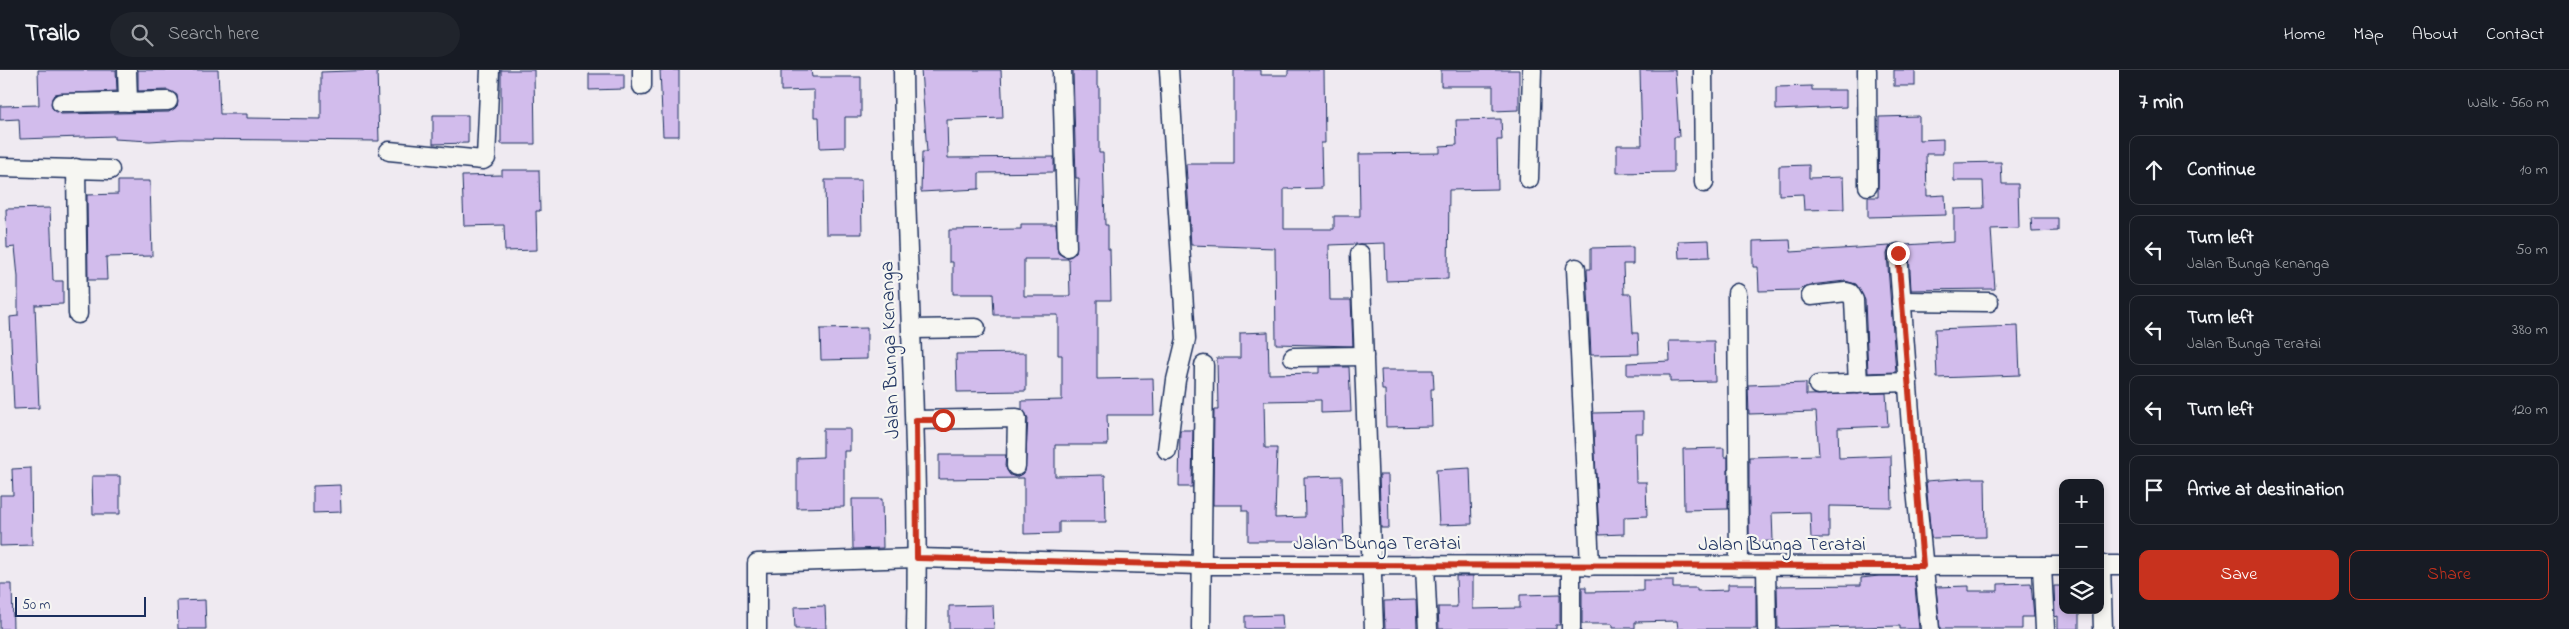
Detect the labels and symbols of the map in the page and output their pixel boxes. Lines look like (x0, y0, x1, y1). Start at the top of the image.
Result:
route end (1887, 242, 1910, 265)
street label: Jalan Bunga Kenanga (873, 260, 910, 439)
route start (932, 409, 955, 432)
street label: Jalan Bunga Teratai (1293, 530, 1461, 560)
street label: Jalan Bunga Teratai (1698, 531, 1866, 561)
scale bar (15, 594, 146, 617)

